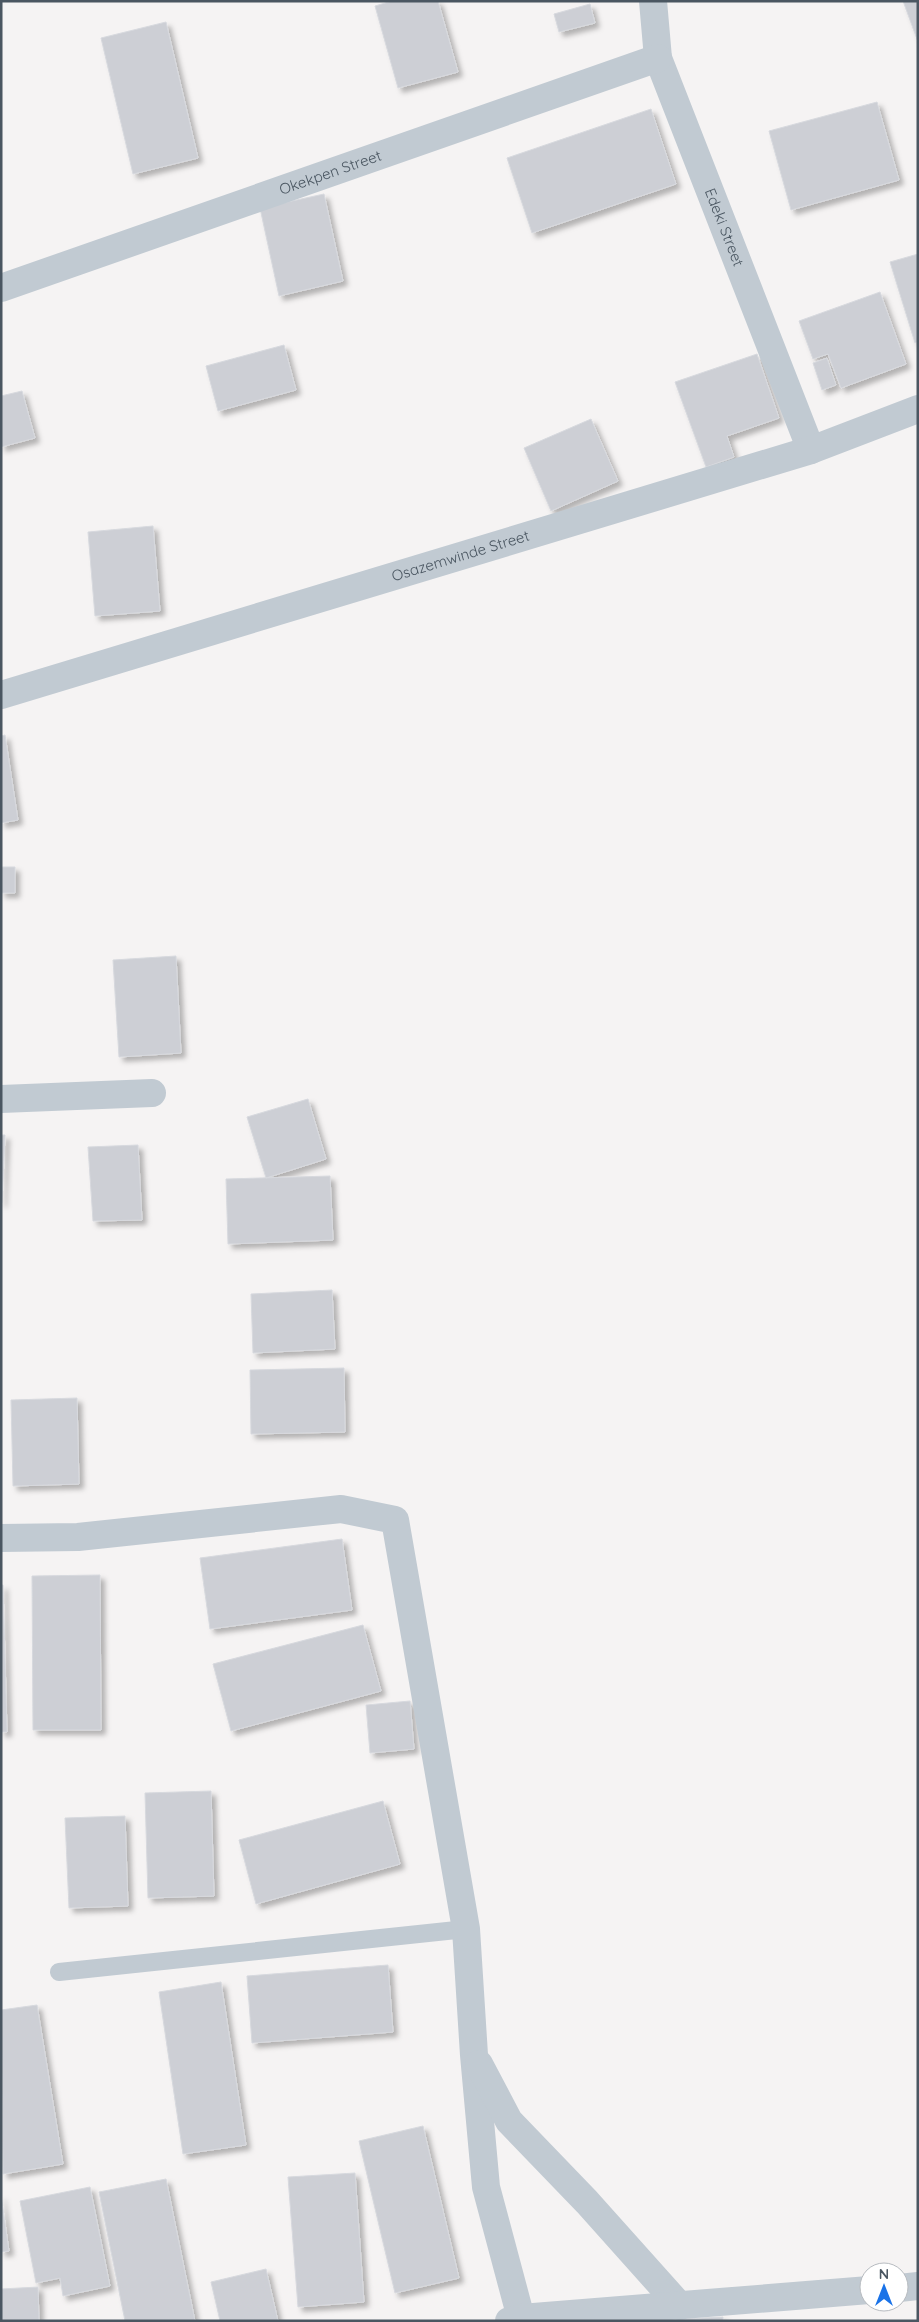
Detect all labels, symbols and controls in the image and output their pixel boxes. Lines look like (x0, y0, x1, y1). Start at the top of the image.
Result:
street label: Okekpen Street (277, 146, 384, 199)
street label: Edeki Street (701, 185, 748, 269)
street label: Osazemwinde Street (389, 526, 531, 585)
north arrow (859, 2262, 909, 2312)
text: N (879, 2265, 889, 2283)

